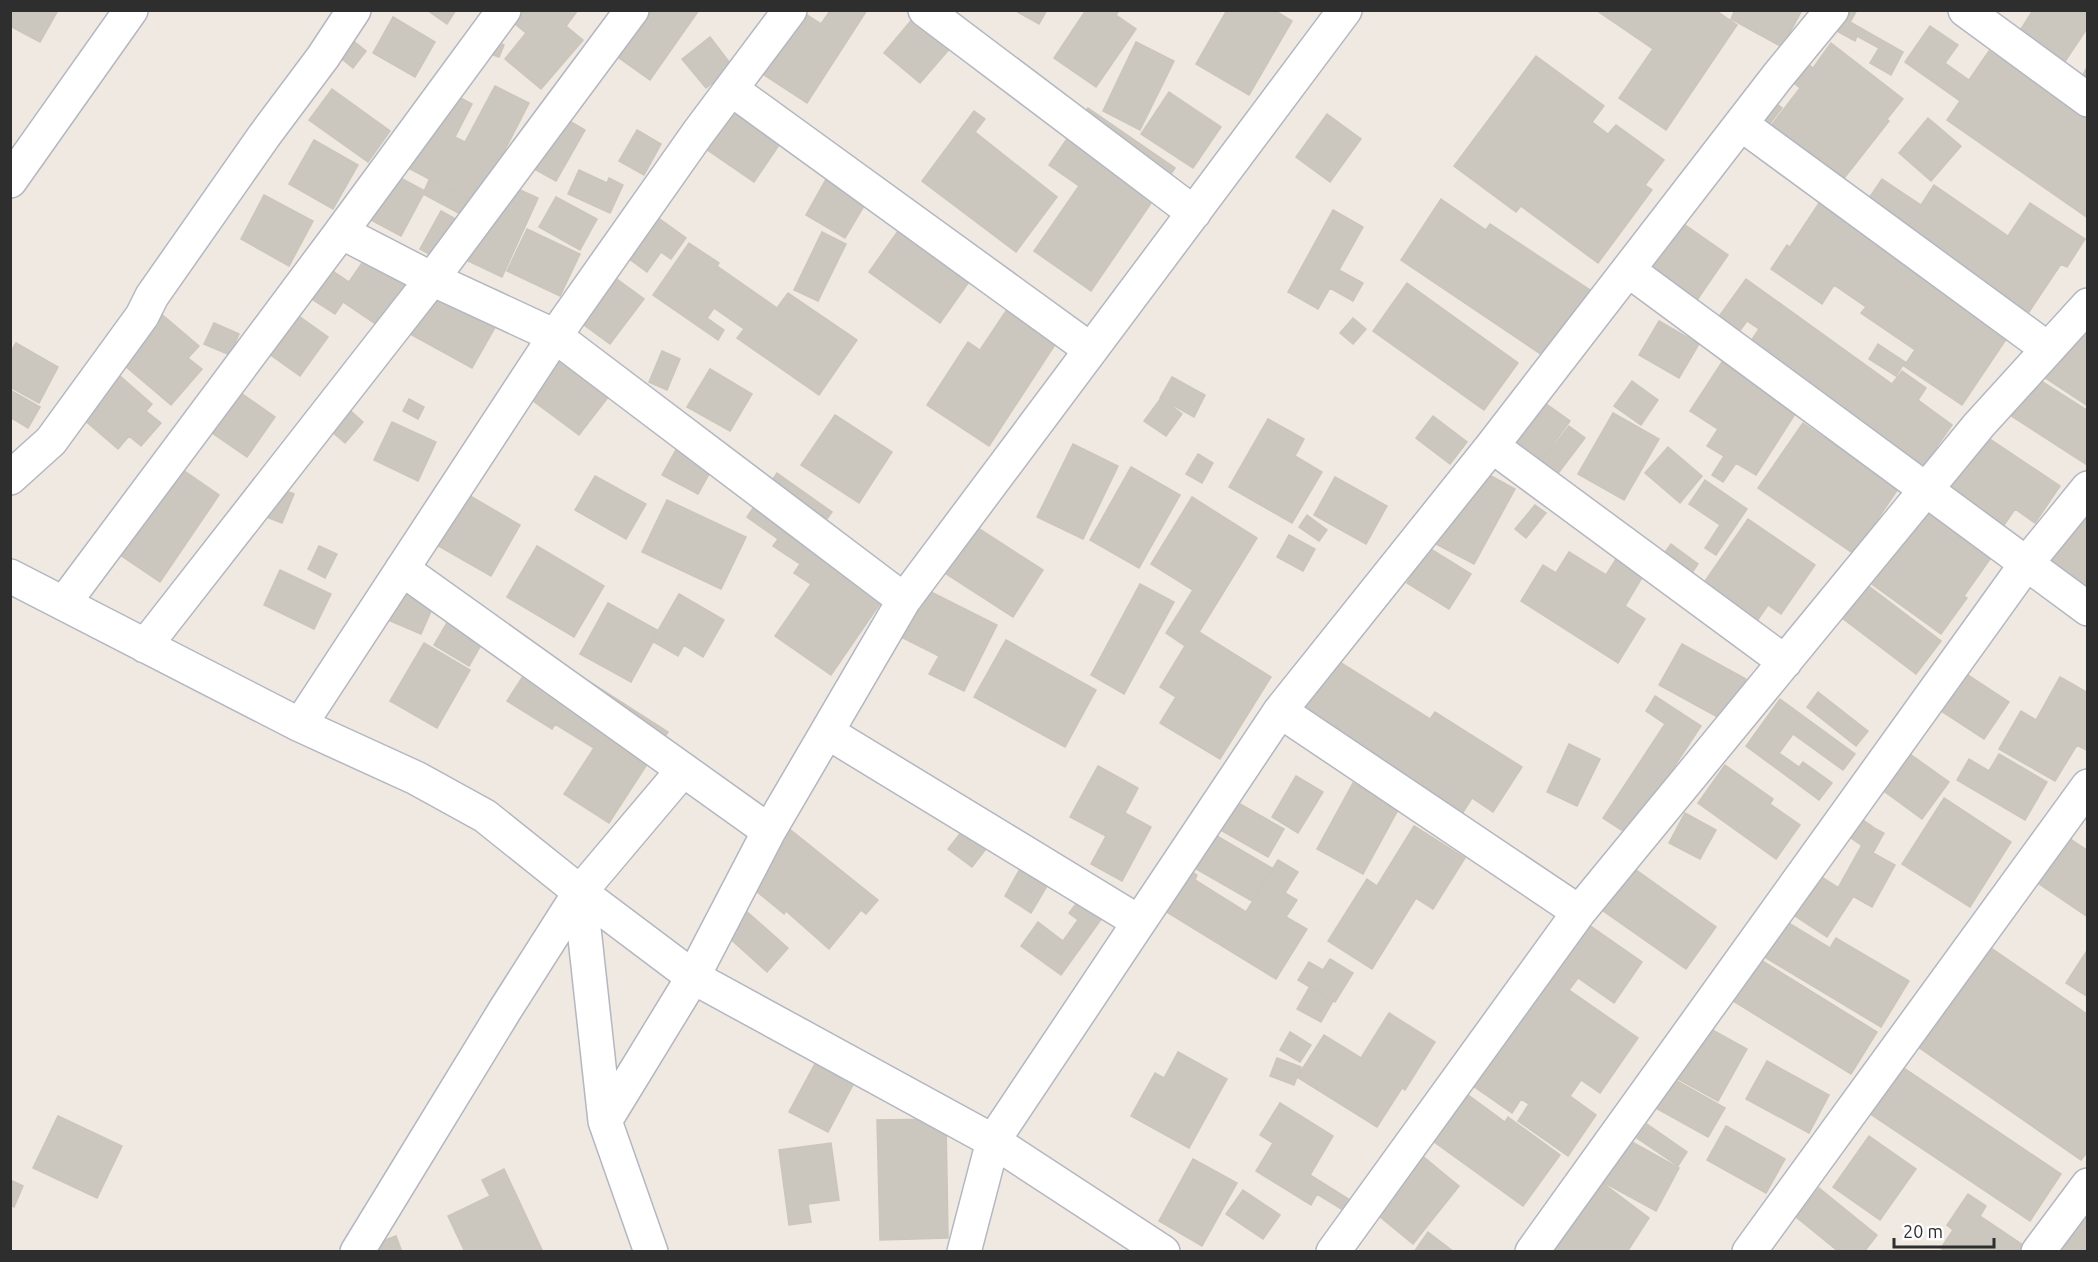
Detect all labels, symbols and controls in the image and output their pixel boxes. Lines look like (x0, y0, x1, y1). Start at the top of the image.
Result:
scale bar (1894, 1211, 1994, 1249)
text: 20 m (1903, 1221, 1943, 1241)

